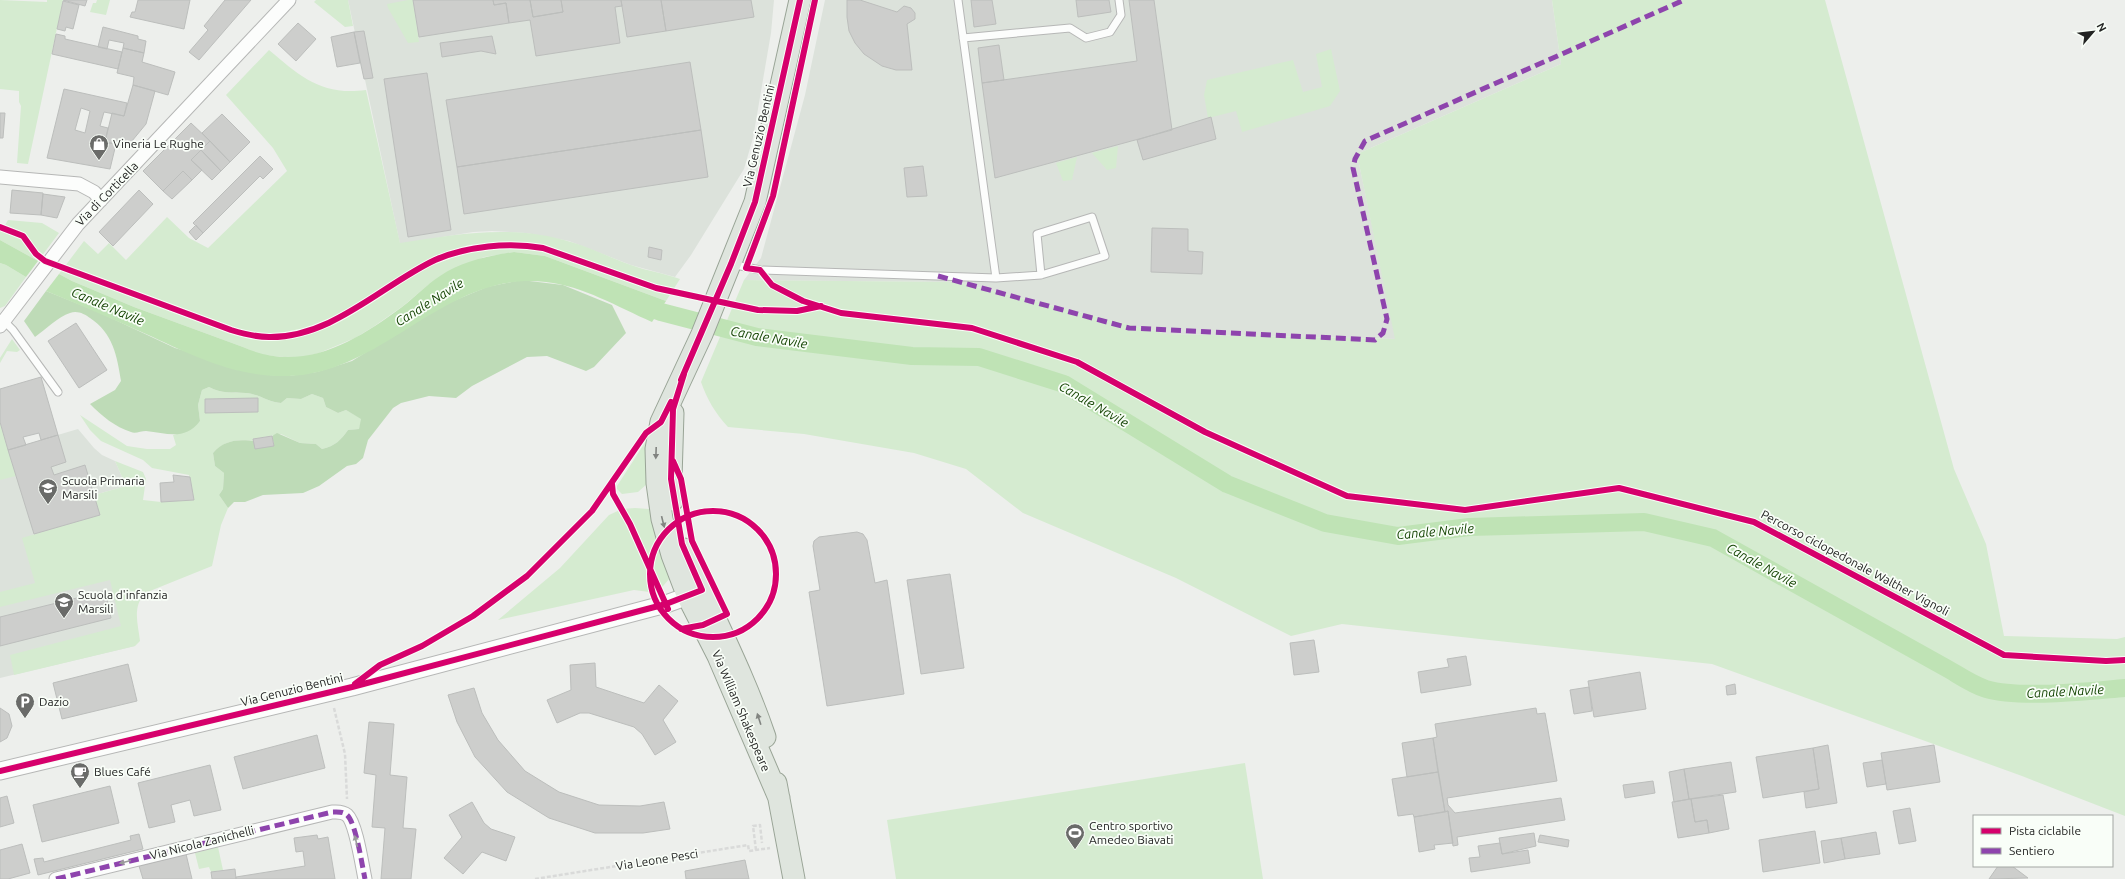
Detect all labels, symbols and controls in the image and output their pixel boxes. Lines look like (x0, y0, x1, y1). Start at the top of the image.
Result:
north arrow (2073, 12, 2113, 52)
text: N (2095, 21, 2109, 34)
street label: Via Genuzio Bentini (740, 83, 777, 188)
shop icon: Vineria Le Rughe (88, 133, 110, 161)
place label: Vineria Le Rughe (113, 137, 204, 150)
street label: Via di Corticella (73, 159, 140, 228)
water label: Canale Navile (392, 275, 466, 329)
water label: Canale Navile (69, 284, 147, 328)
water label: Canale Navile (730, 323, 809, 351)
water label: Canale Navile (1057, 379, 1132, 430)
one-way arrow (653, 446, 659, 459)
place label: Scuola Primaria Marsili (62, 474, 145, 501)
school or university icon: Scuola Primaria Marsili (37, 477, 59, 505)
street label: Percorso ciclopedonale Walther Vignoli (1759, 507, 1952, 618)
one-way arrow (660, 516, 666, 528)
water label: Canale Navile (1396, 521, 1475, 541)
water label: Canale Navile (1725, 540, 1800, 590)
place label: Scuola d'infanzia Marsili (78, 588, 168, 615)
school or university icon: Scuola d'infanzia Marsili (53, 591, 75, 619)
street label: Via William Shakespeare (710, 648, 773, 773)
street label: Via Genuzio Bentini (239, 671, 344, 709)
water label: Canale Navile (2026, 682, 2105, 700)
parking icon: Dazio (14, 691, 36, 719)
place label: Dazio (39, 695, 69, 708)
one-way arrow (756, 713, 762, 725)
cafe icon: Blues Café (69, 761, 91, 789)
place label: Blues Café (94, 765, 151, 778)
legend (1973, 815, 2113, 867)
place label: Centro sportivo Amedeo Biavati (1089, 819, 1174, 846)
sports icon: Centro sportivo Amedeo Biavati (1064, 822, 1086, 850)
street label: Via Nicola Zanichelli (148, 823, 255, 862)
text: Pista ciclabile (2009, 824, 2081, 837)
one-way arrow (353, 835, 359, 847)
text: Sentiero (2009, 844, 2055, 857)
street label: Via Leone Pesci (615, 847, 699, 872)
one-way arrow (119, 859, 132, 865)

